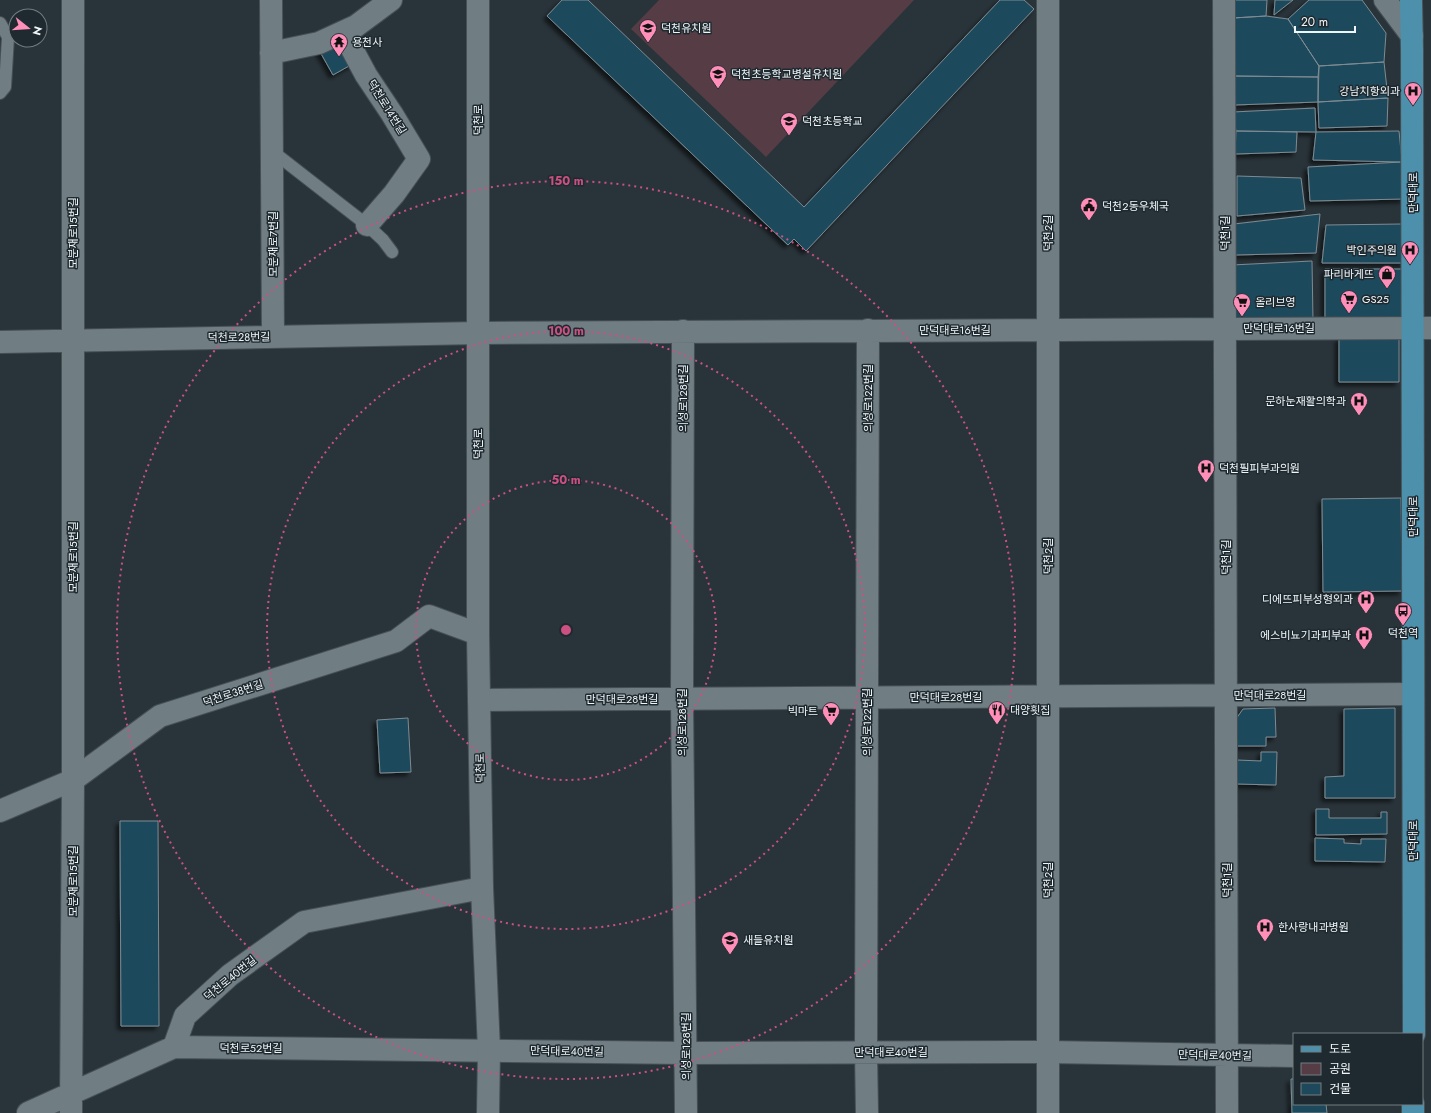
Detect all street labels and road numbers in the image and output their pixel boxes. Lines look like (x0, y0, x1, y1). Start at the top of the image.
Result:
street label: 덕천로14번길 (364, 76, 410, 138)
street label: 덕천로 (470, 105, 486, 135)
street label: 만덕대로 (1405, 173, 1421, 213)
street label: 모분재로15번길 (65, 197, 81, 269)
street label: 모분재로7번길 (265, 211, 281, 277)
street label: 덕천2길 (1040, 215, 1056, 251)
street label: 덕천1길 (1217, 215, 1233, 251)
street label: 만덕대로16번길 (1243, 320, 1315, 336)
street label: 만덕대로16번길 (919, 322, 991, 338)
street label: 덕천로28번길 (207, 328, 271, 346)
street label: 의성로128번길 (675, 364, 691, 432)
street label: 의성로122번길 (860, 364, 876, 432)
street label: 덕천로 (470, 429, 486, 459)
street label: 만덕대로 (1405, 497, 1421, 537)
street label: 모분재로15번길 (65, 521, 81, 593)
street label: 덕천2길 (1040, 538, 1056, 574)
street label: 덕천1길 (1218, 539, 1234, 575)
street label: 덕천로38번길 (201, 676, 265, 710)
street label: 만덕대로28번길 (1234, 687, 1307, 703)
street label: 의성로128번길 (674, 688, 690, 756)
street label: 의성로122번길 (859, 688, 875, 756)
street label: 만덕대로28번길 (910, 689, 983, 705)
street label: 만덕대로28번길 (586, 691, 659, 707)
street label: 덕천로 (472, 753, 488, 783)
street label: 만덕대로 (1405, 821, 1421, 861)
street label: 모분재로15번길 (65, 845, 81, 917)
street label: 덕천2길 (1040, 862, 1056, 898)
street label: 덕천1길 (1219, 862, 1235, 898)
street label: 덕천로40번길 (200, 952, 260, 1004)
street label: 의성로128번길 (678, 1012, 694, 1080)
street label: 덕천로52번길 (219, 1040, 283, 1056)
street label: 만덕대로40번길 (530, 1042, 604, 1060)
street label: 만덕대로40번길 (854, 1044, 928, 1060)
street label: 만덕대로40번길 (1178, 1046, 1252, 1064)

